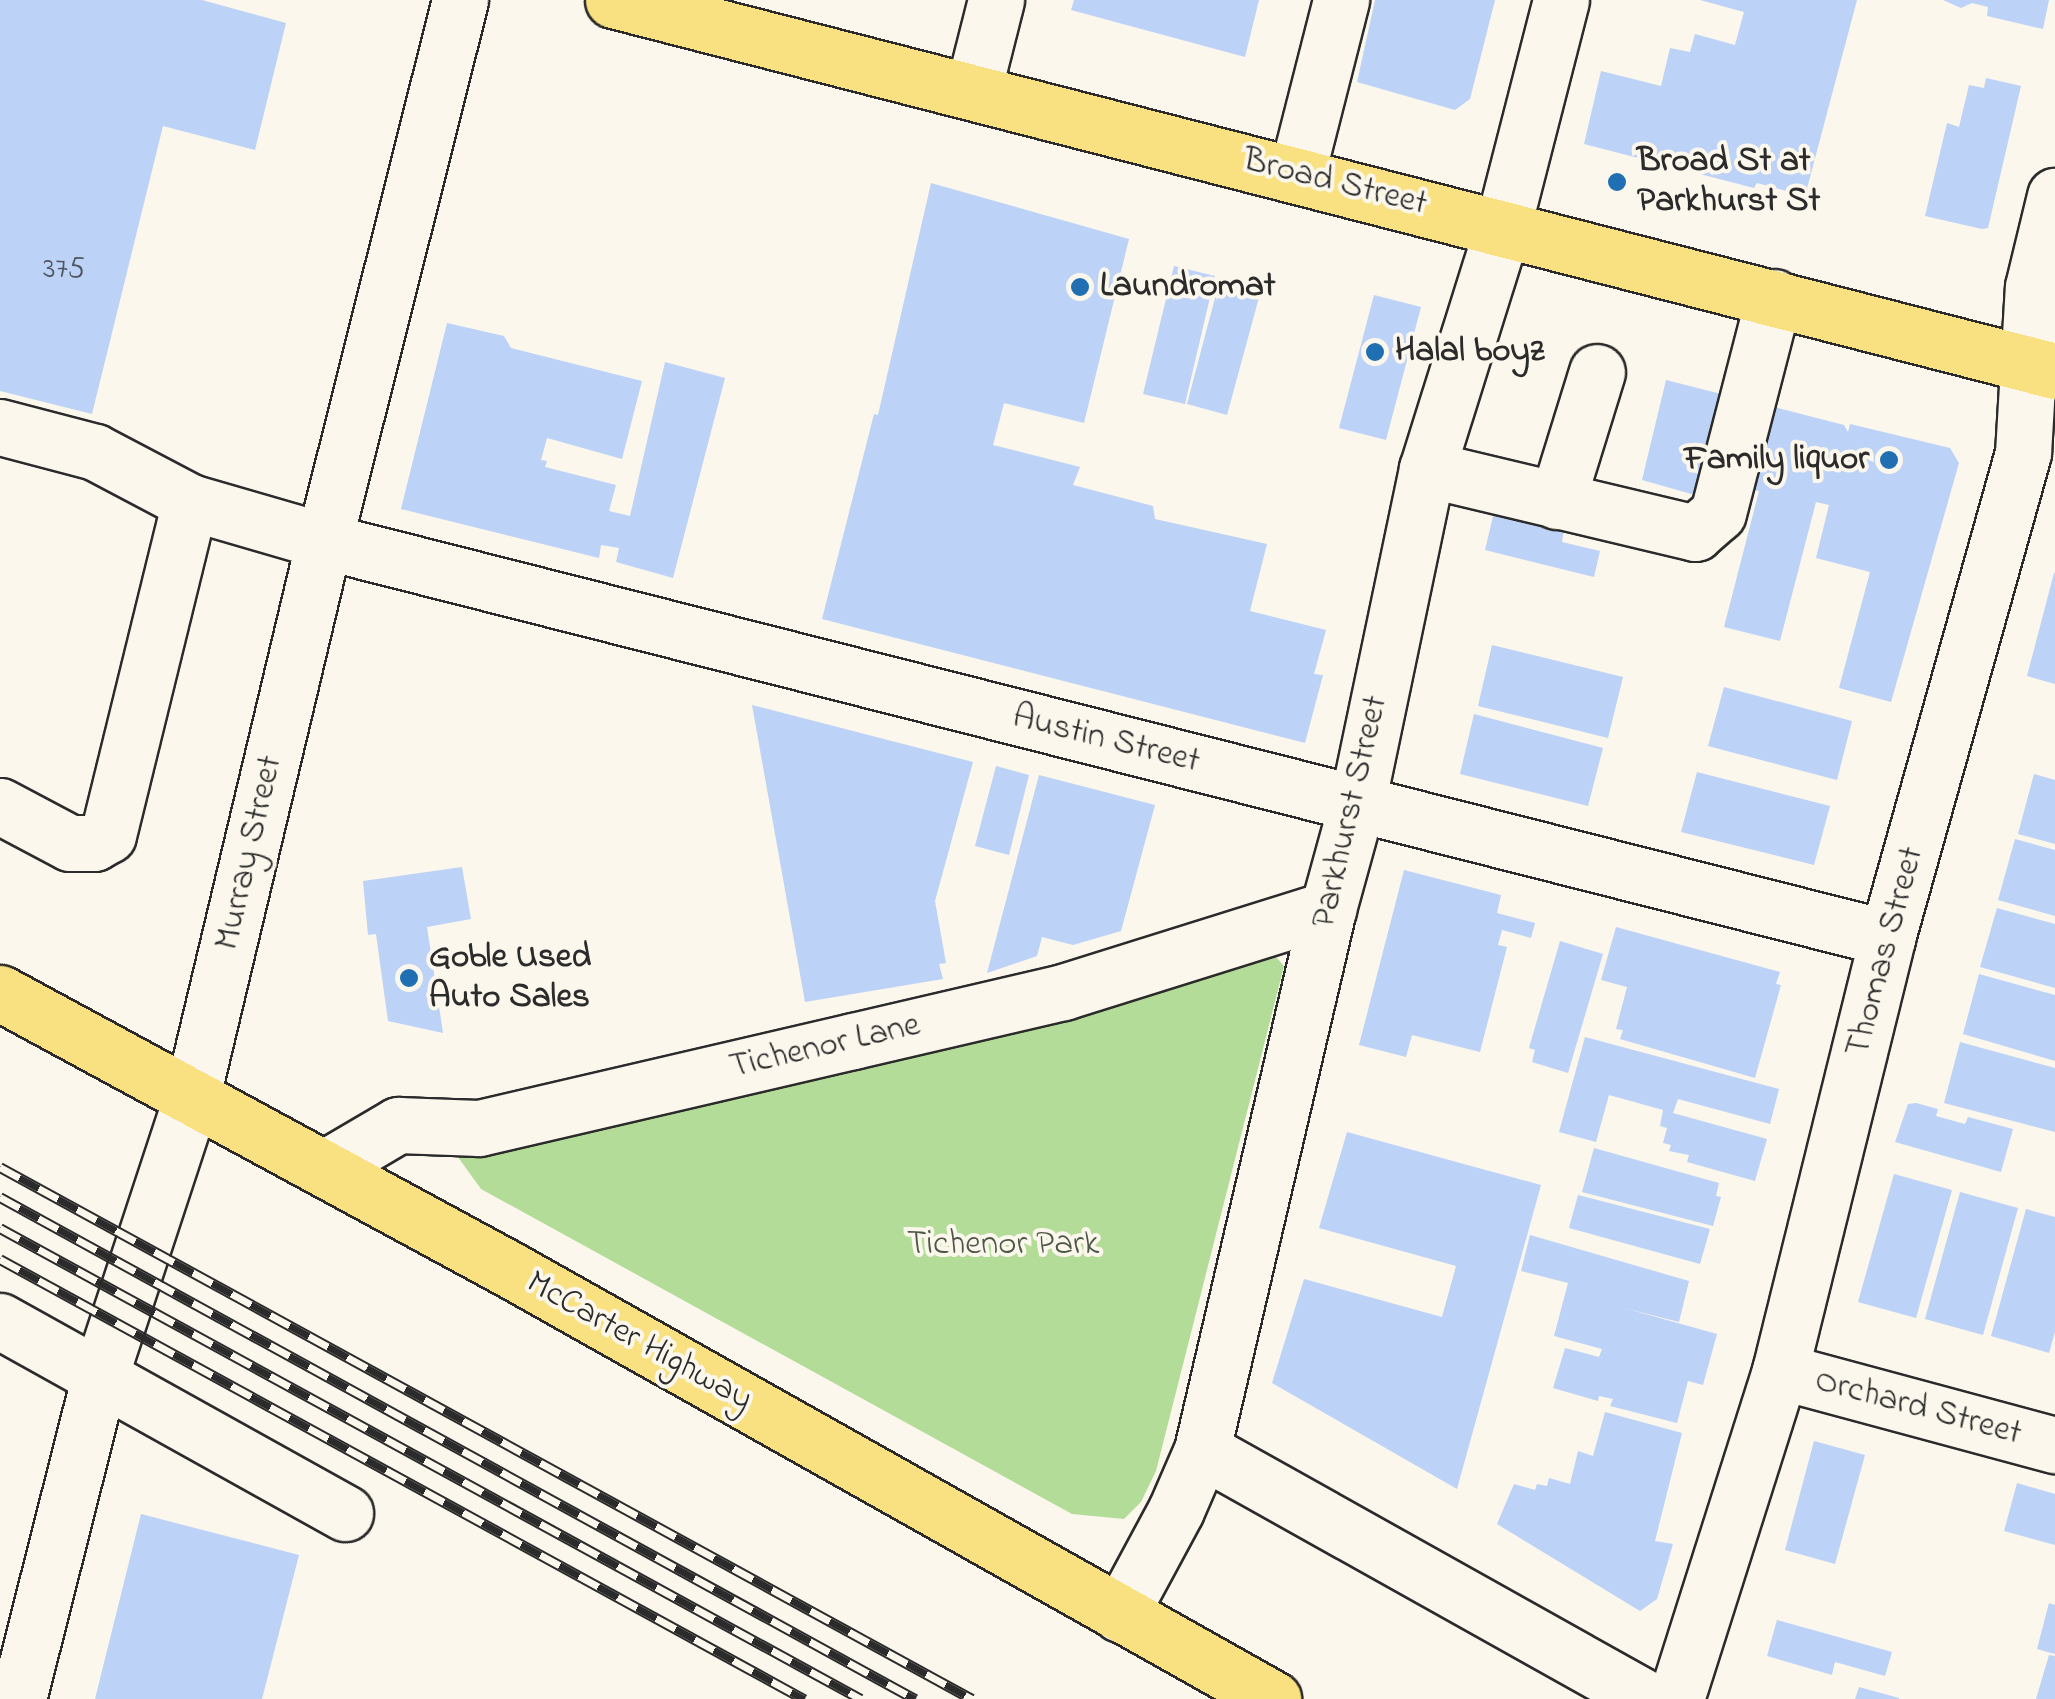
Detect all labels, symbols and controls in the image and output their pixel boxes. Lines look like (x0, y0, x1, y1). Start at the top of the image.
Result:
street label: Broad Street (1239, 140, 1431, 226)
place label: Broad St at Parkhurst St (1637, 141, 1820, 223)
marker: Broad St at Parkhurst St (1606, 171, 1628, 193)
house number: 375 (43, 252, 85, 288)
place label: Laundromat (1100, 266, 1276, 308)
marker: Laundromat (1069, 276, 1091, 298)
place label: Halal boyz (1395, 331, 1544, 373)
marker: Halal boyz (1364, 341, 1386, 363)
place label: Family liquor (1684, 439, 1869, 481)
marker: Family liquor (1878, 449, 1900, 471)
street label: Parkhurst Street (1304, 692, 1398, 932)
street label: Austin Street (1008, 696, 1204, 784)
street label: Murray Street (207, 752, 293, 954)
street label: Thomas Street (1838, 842, 1934, 1062)
place label: Goble Used Auto Sales (429, 937, 591, 1019)
marker: Goble Used Auto Sales (398, 967, 420, 989)
street label: Tichenor Lane (726, 1005, 924, 1089)
park label: Tichenor Park (907, 1224, 1099, 1266)
street label: McCarter Highway (519, 1263, 759, 1421)
street label: Orchard Street (1810, 1360, 2026, 1456)

